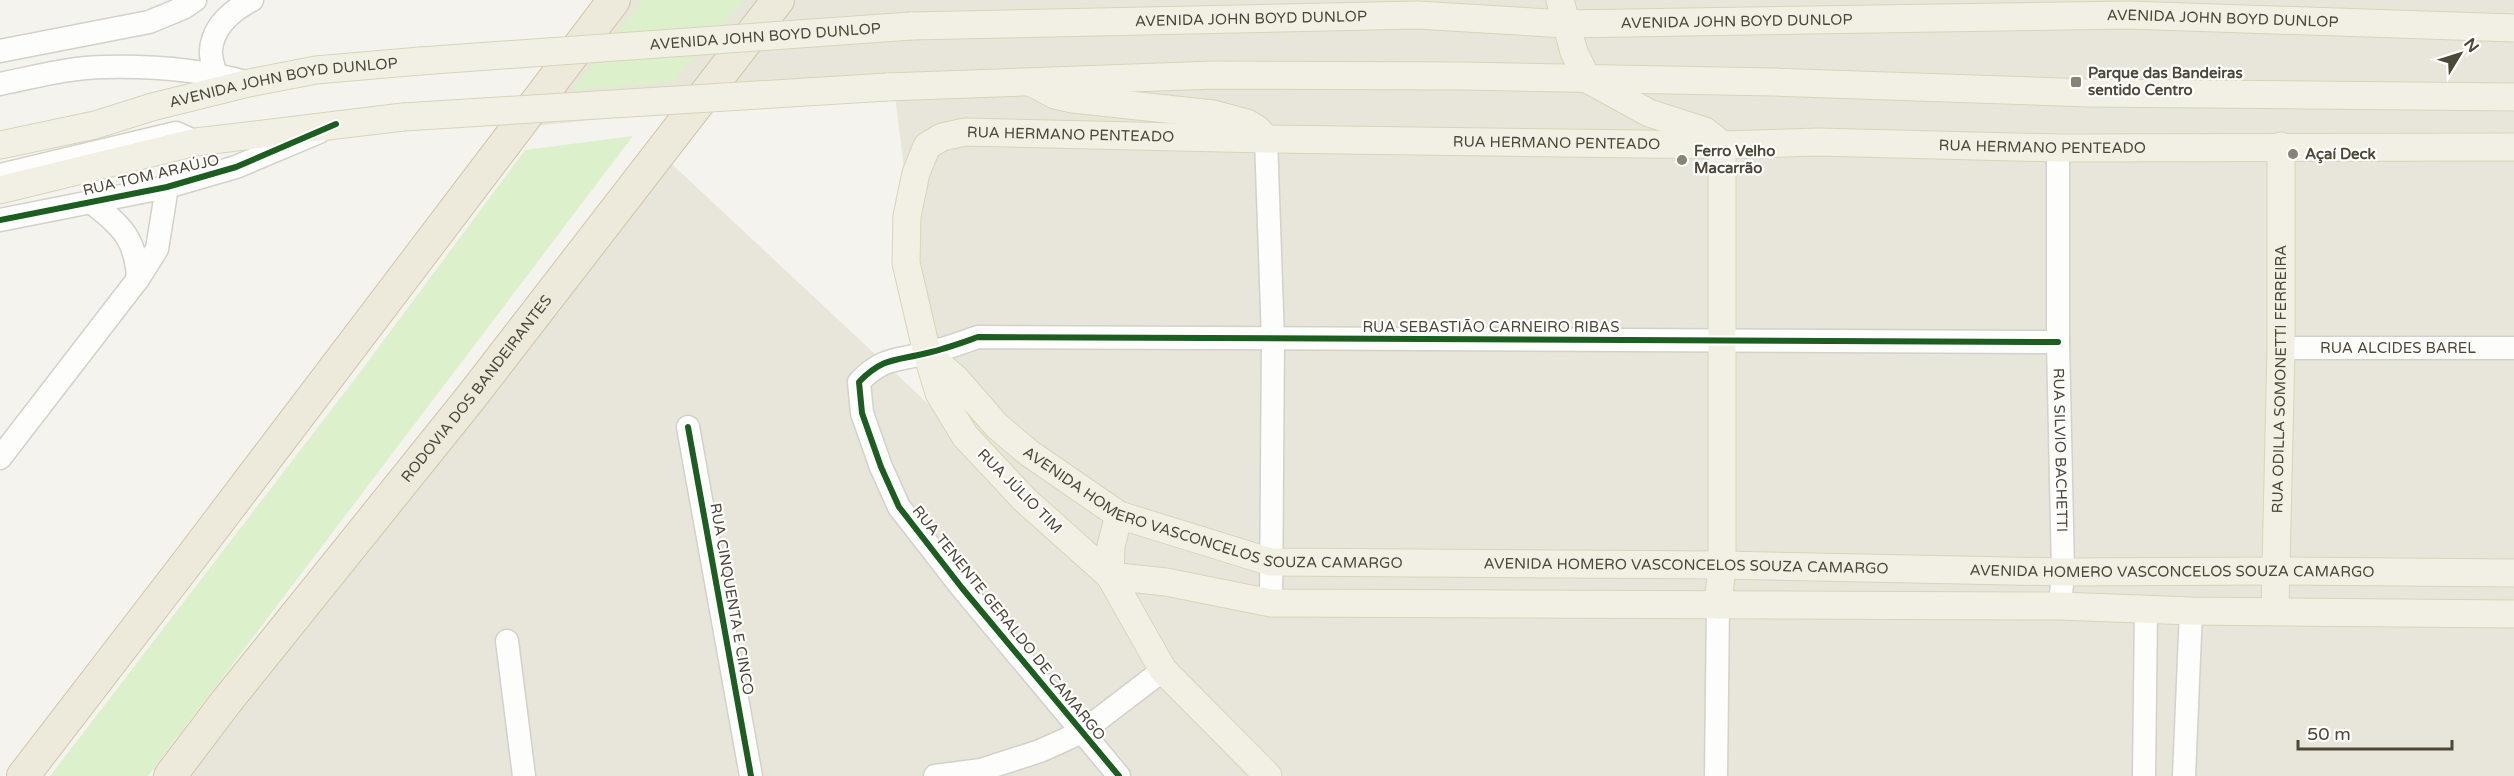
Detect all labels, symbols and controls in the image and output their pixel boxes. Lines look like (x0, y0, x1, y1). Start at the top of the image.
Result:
street label: AVENIDA JOHN BOYD DUNLOP (2106, 6, 2339, 31)
street label: AVENIDA JOHN BOYD DUNLOP (1135, 7, 1367, 30)
street label: AVENIDA JOHN BOYD DUNLOP (1620, 10, 1853, 32)
street label: AVENIDA JOHN BOYD DUNLOP (649, 19, 881, 54)
north arrow (2430, 24, 2490, 84)
text: N (2459, 34, 2483, 57)
street label: AVENIDA JOHN BOYD DUNLOP (167, 54, 398, 111)
place label: Parque das Bandeiras sentido Centro (2088, 64, 2243, 99)
marker: Parque das Bandeiras sentido Centro (2069, 75, 2083, 89)
street label: RUA HERMANO PENTEADO (967, 123, 1174, 146)
street label: RUA HERMANO PENTEADO (1453, 132, 1660, 153)
street label: RUA HERMANO PENTEADO (1938, 136, 2146, 157)
place label: Ferro Velho Macarrão (1694, 142, 1775, 177)
place label: Açaí Deck (2305, 145, 2376, 164)
marker: Açaí Deck (2286, 147, 2300, 161)
street label: RUA TOM ARAÚJO (81, 151, 221, 199)
marker: Ferro Velho Macarrão (1675, 153, 1689, 167)
street label: RUA ODILLA SOMONETTI FERREIRA (2268, 245, 2290, 514)
street label: RODOVIA DOS BANDEIRANTES (397, 291, 556, 486)
street label: RUA SEBASTIÃO CARNEIRO RIBAS (1362, 318, 1620, 336)
street label: RUA ALCIDES BAREL (2320, 339, 2476, 357)
street label: RUA SILVIO BACHETTI (2050, 368, 2071, 532)
street label: AVENIDA HOMERO VASCONCELOS SOUZA CAMARGO (1020, 443, 1403, 572)
street label: RUA JÚLIO TIM (974, 445, 1066, 537)
street label: RUA CINQUENTA E CINCO (706, 502, 758, 696)
street label: RUA TENENTE GERALDO DE CAMARGO (909, 502, 1109, 744)
street label: AVENIDA HOMERO VASCONCELOS SOUZA CAMARGO (1483, 554, 1889, 577)
street label: AVENIDA HOMERO VASCONCELOS SOUZA CAMARGO (1969, 561, 2375, 581)
scale bar (2298, 713, 2452, 751)
text: 50 m (2307, 723, 2351, 745)

